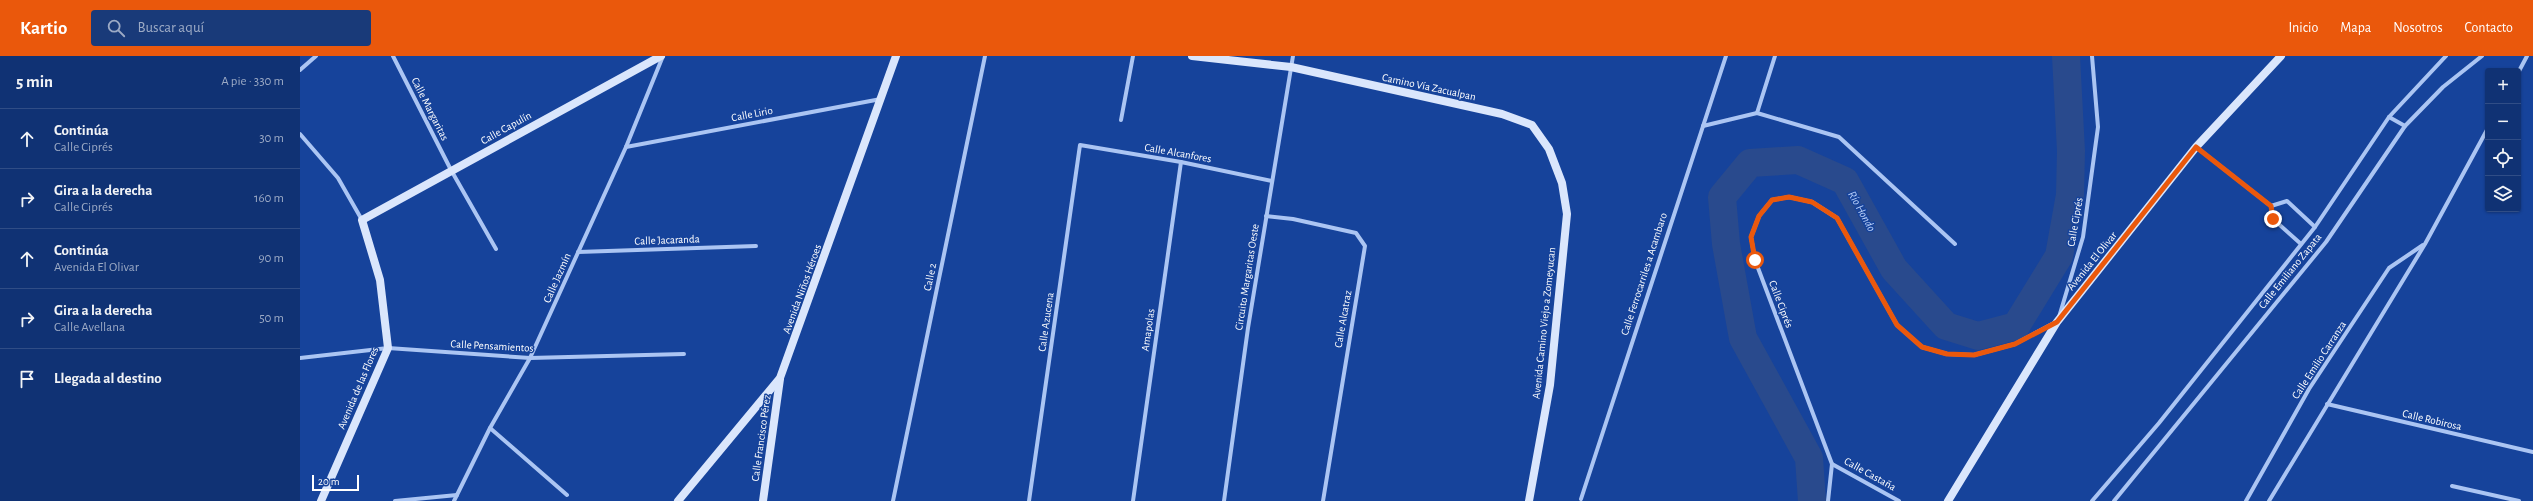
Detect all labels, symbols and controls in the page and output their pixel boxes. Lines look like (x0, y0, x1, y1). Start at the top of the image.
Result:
search box (91, 10, 371, 46)
icon: search (105, 17, 127, 39)
text: Kartio (20, 19, 67, 38)
text: Buscar aquí (137, 20, 204, 35)
text: Inicio (2288, 21, 2318, 35)
text: Mapa (2340, 21, 2371, 35)
text: Nosotros (2393, 21, 2443, 35)
text: Contacto (2465, 21, 2513, 35)
map controls (2485, 68, 2521, 212)
button: + (2485, 68, 2521, 104)
street label: Camino Vía Zacualpan (1381, 72, 1477, 102)
text: 5 min (16, 73, 53, 90)
text: A pie · 330 m (221, 75, 284, 88)
street label: Calle Margaritas (409, 76, 451, 142)
button: − (2485, 104, 2521, 140)
street label: Calle Lirio (730, 105, 774, 123)
street label: Calle Capulín (479, 110, 533, 146)
text: Continúa (54, 123, 109, 138)
icon: ahead (16, 128, 38, 150)
text: 30 m (259, 132, 284, 145)
button: locate (2485, 140, 2521, 176)
text: Calle Ciprés (54, 141, 113, 154)
street label: Calle Alcanfores (1144, 142, 1212, 164)
button: layers (2485, 176, 2521, 212)
text: Gira a la derecha (54, 183, 153, 198)
icon: right (16, 188, 38, 210)
water label: Río Hondo (1846, 189, 1878, 233)
text: 160 m (254, 192, 284, 205)
street label: Calle Ciprés (2065, 197, 2085, 247)
text: Calle Ciprés (54, 201, 113, 214)
route end (2264, 210, 2282, 228)
street label: Calle Ferrocarriles a Acambaro (1619, 211, 1669, 337)
street label: Circuito Margaritas Oeste (1233, 223, 1261, 331)
street label: Avenida El Olivar (2065, 229, 2119, 292)
street label: Calle Emiliano Zapata (2256, 231, 2324, 311)
street label: Calle Jacaranda (634, 233, 700, 247)
text: Continúa (54, 243, 109, 258)
street label: Avenida Niños Héroes (781, 243, 823, 335)
street label: Avenida Camino Viejo a Zomeyucan (1531, 247, 1557, 399)
icon: ahead (16, 248, 38, 270)
route start (1746, 251, 1764, 269)
text: 90 m (258, 252, 284, 265)
street label: Calle Jazmín (541, 252, 573, 304)
text: Avenida El Olivar (54, 261, 139, 274)
street label: Calle 2 (922, 262, 938, 292)
street label: Calle Ciprés (1767, 279, 1795, 329)
street label: Calle Alcatraz (1333, 289, 1354, 349)
street label: Calle Azucena (1036, 292, 1056, 352)
text: Gira a la derecha (54, 303, 153, 318)
icon: right (16, 308, 38, 330)
street label: Amapolas (1140, 308, 1156, 352)
text: 50 m (259, 312, 284, 325)
street label: Calle Emilio Carranza (2290, 319, 2348, 401)
text: Calle Avellana (54, 321, 125, 334)
street label: Calle Pensamientos (450, 338, 534, 354)
street label: Avenida de las Flores (336, 345, 380, 431)
icon: arrive (16, 368, 38, 390)
text: Llegada al destino (54, 371, 162, 386)
street label: Calle Francisco Pérez (749, 393, 773, 482)
street label: Calle Robirosa (2401, 408, 2463, 432)
street label: Calle Castaña (1842, 455, 1898, 493)
scale bar (312, 473, 359, 492)
text: 20 m (318, 476, 339, 487)

